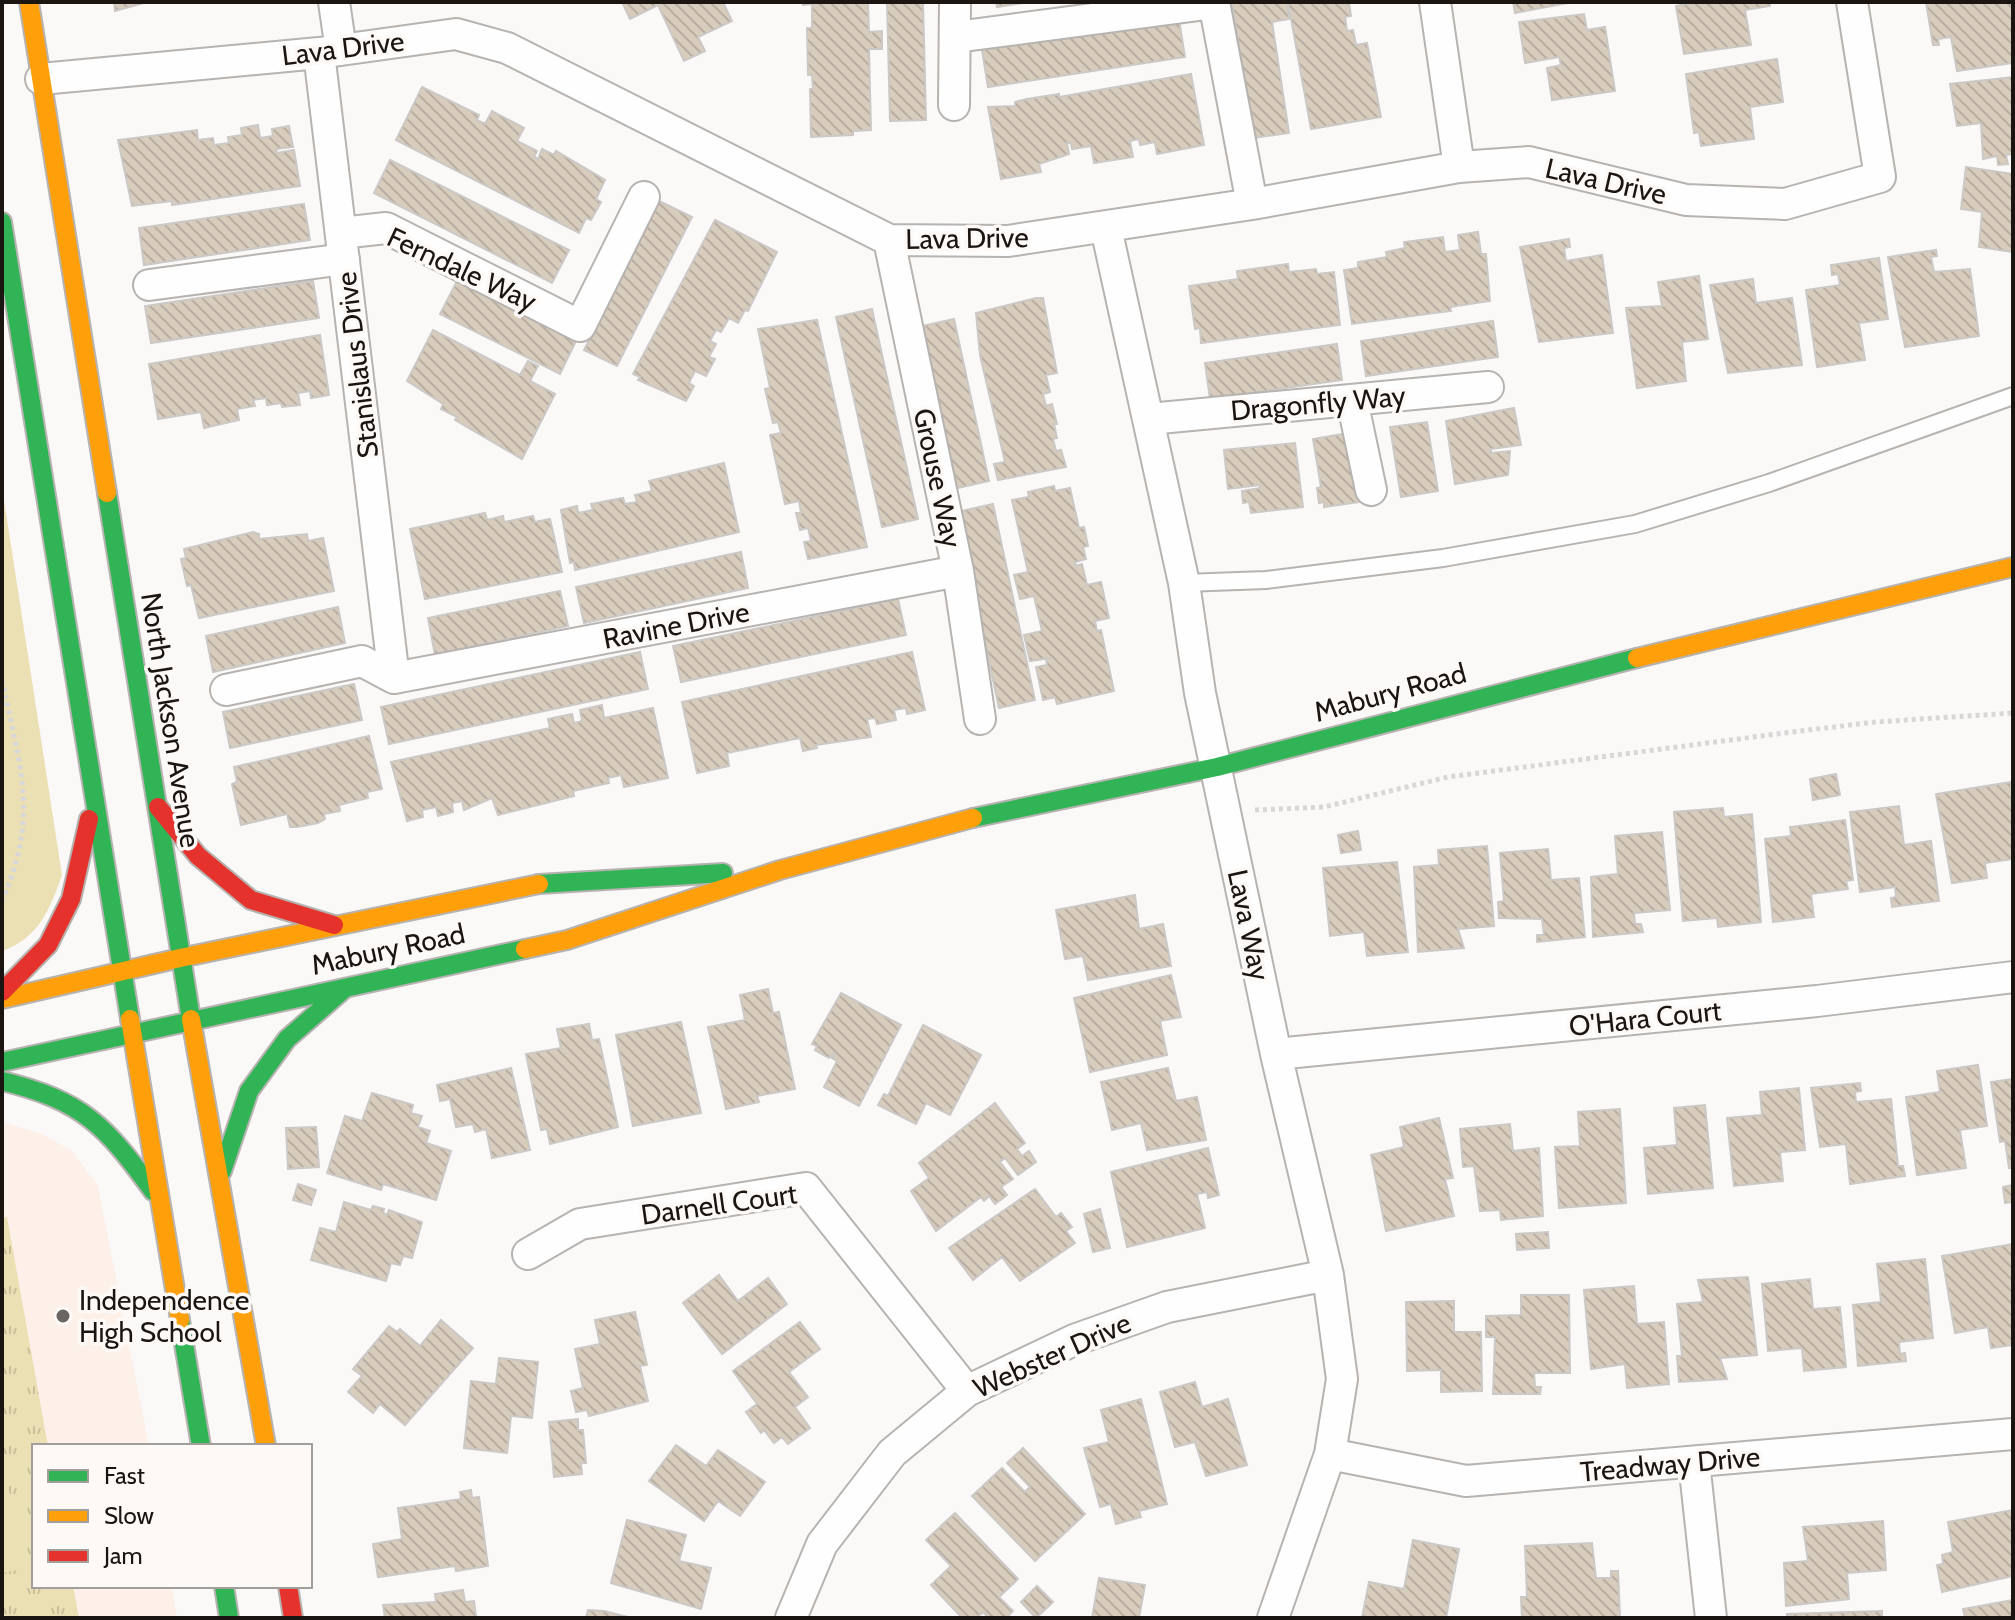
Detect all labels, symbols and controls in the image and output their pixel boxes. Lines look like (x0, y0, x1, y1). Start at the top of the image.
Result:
street label: Lava Drive (280, 24, 406, 72)
street label: Lava Drive (1542, 151, 1670, 211)
street label: Ferndale Way (382, 220, 542, 318)
street label: Lava Drive (905, 220, 1029, 256)
street label: Stanislaus Drive (329, 270, 385, 460)
street label: Dragonfly Way (1229, 378, 1407, 428)
street label: Grouse Way (907, 405, 969, 551)
street label: North Jackson Avenue (134, 590, 208, 850)
street label: Ravine Drive (600, 594, 752, 656)
street label: Mabury Road (1310, 655, 1470, 729)
street label: Lava Way (1221, 866, 1277, 984)
street label: Mabury Road (308, 916, 468, 982)
street label: O'Hara Court (1567, 993, 1723, 1043)
street label: Darnell Court (639, 1176, 799, 1232)
place label: Independence High School (79, 1283, 249, 1349)
street label: Webster Drive (968, 1305, 1136, 1405)
marker: Independence High School (54, 1307, 72, 1325)
street label: Treadway Drive (1579, 1439, 1761, 1489)
legend (32, 1444, 312, 1588)
text: Fast (104, 1461, 145, 1490)
text: Slow (104, 1501, 154, 1530)
text: Jam (103, 1541, 142, 1570)

